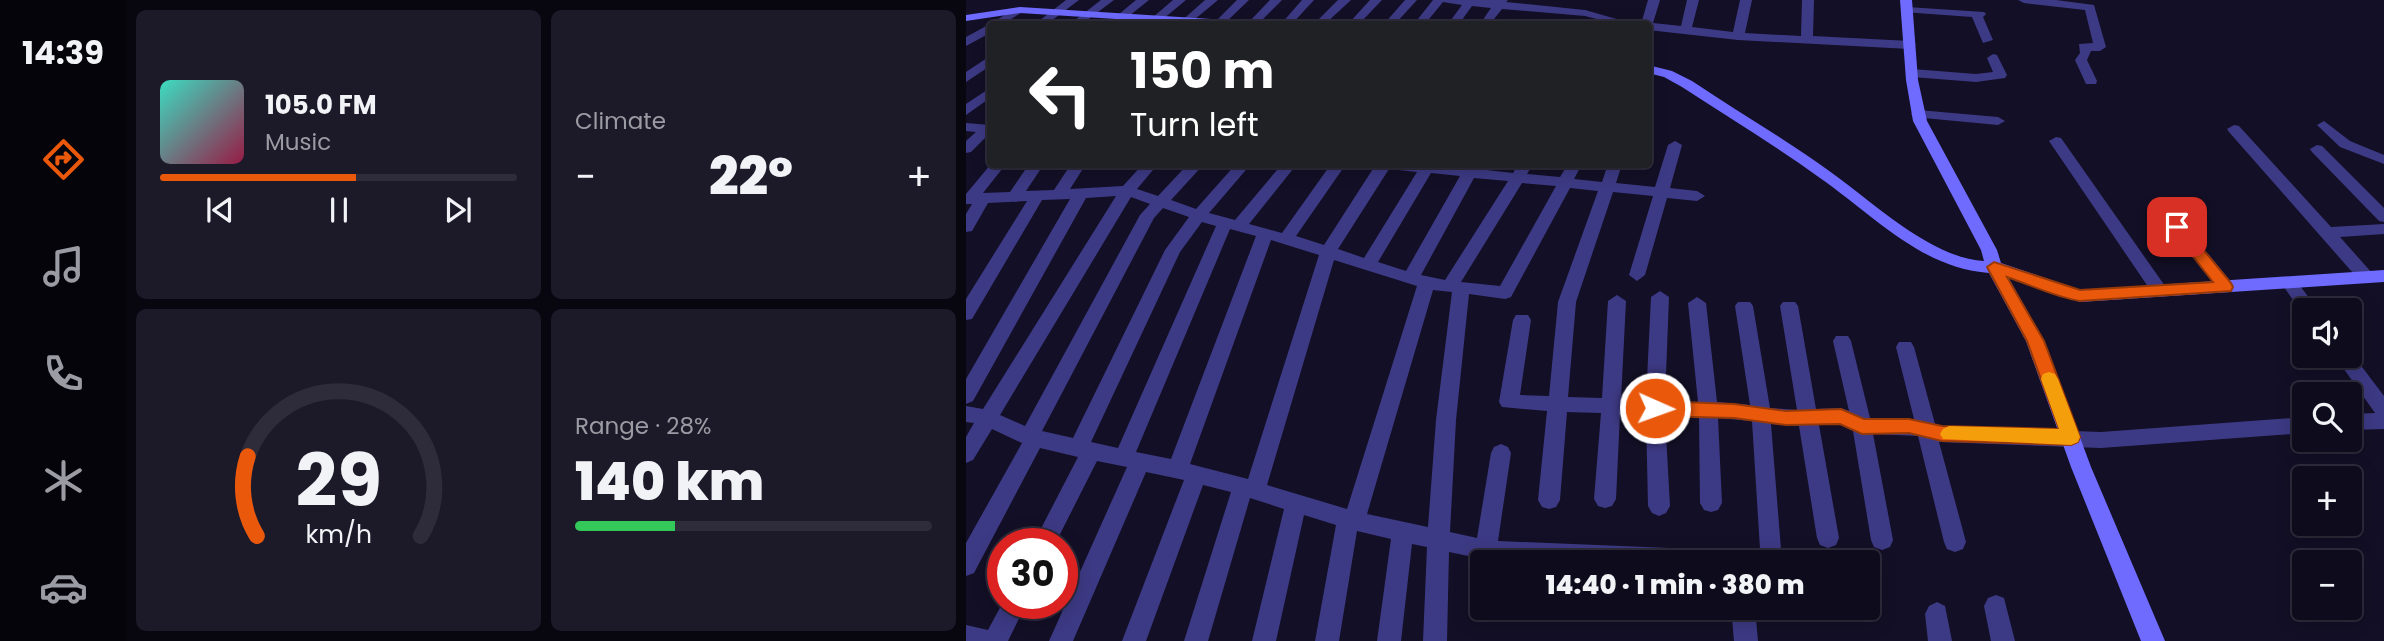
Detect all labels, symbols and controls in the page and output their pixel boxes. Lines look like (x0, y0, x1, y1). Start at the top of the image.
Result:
text: 14:39 (22, 30, 104, 75)
text: 150 m (1130, 37, 1275, 105)
icon: left (1015, 49, 1106, 140)
text: 105.0 FM (265, 87, 377, 123)
text: Turn left (1130, 102, 1259, 147)
text: Climate (575, 105, 666, 137)
text: Music (265, 126, 331, 158)
icon: directions (39, 135, 88, 184)
text: 22° (709, 140, 793, 213)
text: − (575, 150, 596, 203)
text: + (906, 150, 932, 203)
icon: previous (201, 191, 239, 229)
icon: pause (320, 191, 358, 229)
icon: next (439, 191, 477, 229)
pin (2147, 197, 2207, 257)
icon: arrive (2158, 208, 2196, 246)
icon: music (39, 242, 88, 291)
map controls (2292, 298, 2362, 620)
button: sound (2292, 298, 2362, 368)
icon: phone (39, 349, 88, 398)
position arrow (1618, 371, 1692, 445)
button: search (2292, 382, 2362, 452)
text: Range · 28% (575, 410, 711, 442)
text: 29 (295, 430, 382, 531)
text: 140 km (575, 445, 764, 518)
icon: climate (39, 456, 88, 505)
button: + (2292, 466, 2362, 536)
text: km/h (305, 517, 372, 552)
speed limit sign: 30 (987, 528, 1078, 619)
button: − (2292, 550, 2362, 620)
icon: car (39, 563, 88, 612)
text: 14:40 · 1 min · 380 m (1546, 567, 1804, 603)

